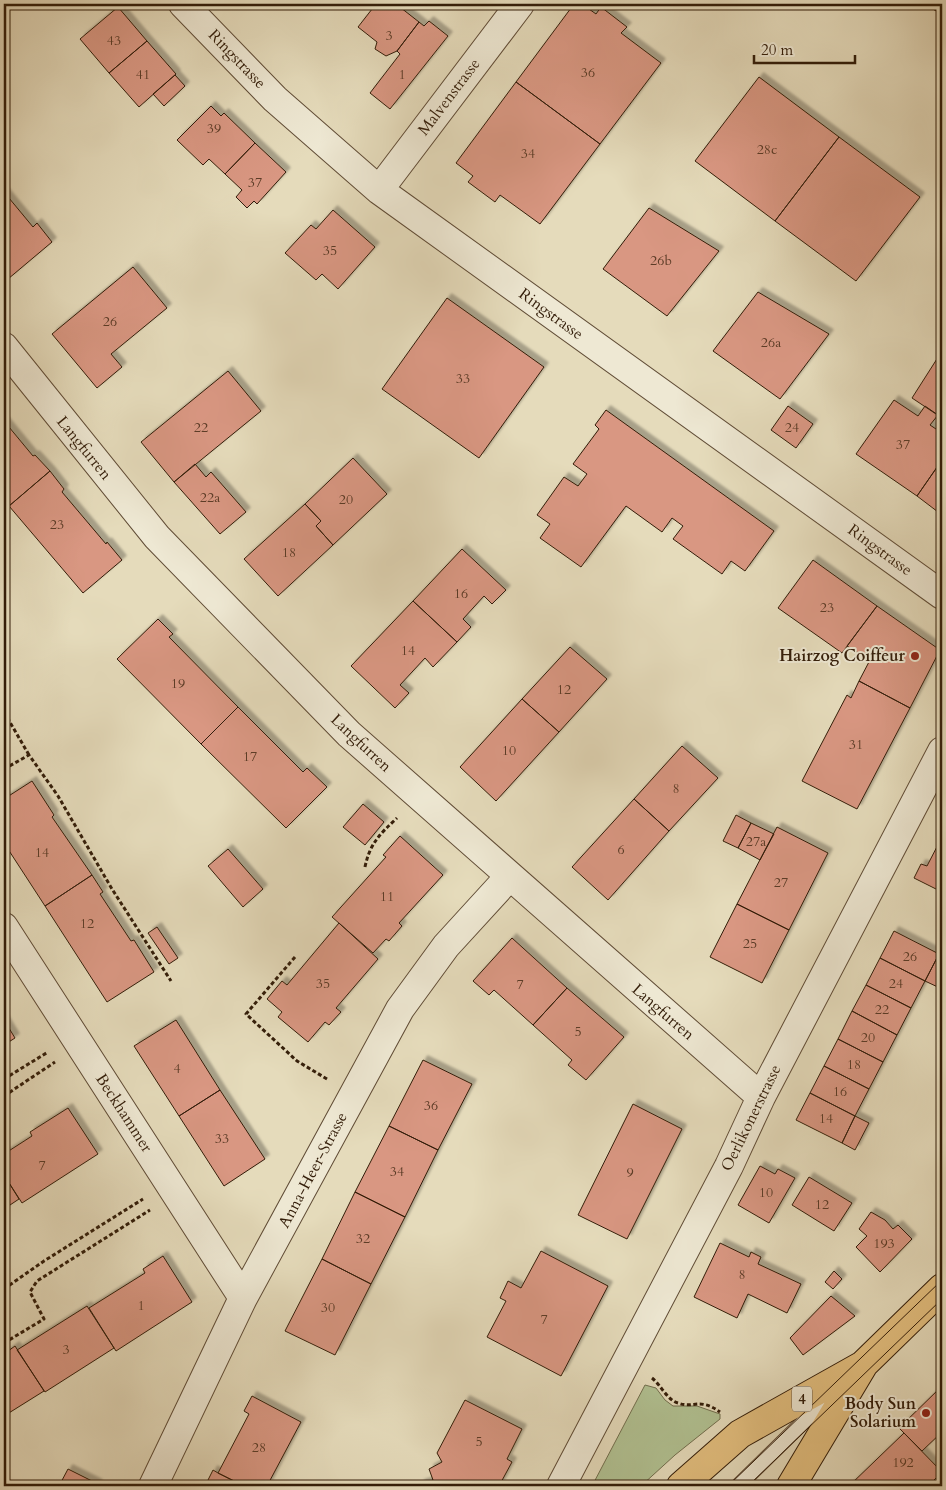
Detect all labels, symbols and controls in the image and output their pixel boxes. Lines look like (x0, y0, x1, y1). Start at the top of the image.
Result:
street label: Ringstrasse (203, 24, 271, 94)
house number: 3 (385, 26, 393, 45)
house number: 43 (107, 31, 121, 50)
scale bar (754, 32, 855, 64)
text: 20 m (761, 40, 793, 60)
street label: Malvenstrasse (413, 54, 485, 140)
house number: 36 (581, 63, 595, 82)
house number: 41 (136, 65, 150, 84)
house number: 1 (398, 65, 406, 84)
house number: 39 (207, 119, 221, 138)
house number: 28c (757, 140, 777, 159)
house number: 34 (521, 144, 535, 163)
house number: 37 (248, 173, 262, 192)
house number: 35 (323, 241, 337, 260)
house number: 26b (650, 251, 672, 270)
street label: Ringstrasse (514, 283, 588, 345)
house number: 26 (103, 312, 117, 331)
house number: 26a (761, 333, 781, 352)
house number: 33 (456, 369, 470, 388)
street label: Langfurren (51, 411, 117, 485)
house number: 22 (194, 418, 208, 437)
house number: 24 (785, 418, 799, 437)
house number: 37 (896, 435, 910, 454)
house number: 22a (200, 488, 220, 507)
house number: 20 (339, 490, 353, 509)
house number: 23 (50, 515, 64, 534)
street label: Ringstrasse (843, 519, 917, 581)
house number: 18 (282, 543, 296, 562)
house number: 16 (454, 584, 468, 603)
house number: 23 (820, 598, 834, 617)
house number: 14 (401, 641, 415, 660)
place label: Hairzog Coiffeur (779, 645, 906, 667)
marker: Hairzog Coiffeur (909, 650, 921, 662)
house number: 19 (171, 674, 185, 693)
house number: 12 (557, 680, 571, 699)
street label: Langfurren (326, 709, 396, 777)
house number: 31 (849, 735, 863, 754)
house number: 10 (502, 741, 516, 760)
house number: 17 (243, 747, 257, 766)
house number: 8 (672, 779, 680, 798)
house number: 27a (746, 832, 766, 851)
house number: 6 (617, 840, 625, 859)
house number: 14 (35, 843, 49, 862)
house number: 27 (774, 873, 788, 892)
house number: 11 (380, 887, 394, 906)
house number: 12 (80, 914, 94, 933)
house number: 25 (743, 934, 757, 953)
house number: 26 (903, 947, 917, 966)
house number: 35 (316, 974, 330, 993)
house number: 24 (889, 974, 903, 993)
house number: 7 (516, 975, 524, 994)
street label: Langfurren (627, 979, 699, 1045)
house number: 22 (875, 1000, 889, 1019)
house number: 5 (574, 1022, 582, 1041)
house number: 20 (861, 1028, 875, 1047)
house number: 18 (847, 1055, 861, 1074)
house number: 4 (173, 1059, 181, 1078)
street label: Oerlikonerstrasse (716, 1061, 786, 1175)
street label: Beckhammer (90, 1069, 158, 1157)
house number: 16 (833, 1082, 847, 1101)
house number: 36 (424, 1096, 438, 1115)
street label: Anna-Heer-Strasse (273, 1108, 353, 1232)
house number: 14 (819, 1109, 833, 1128)
house number: 33 (215, 1129, 229, 1148)
house number: 7 (38, 1156, 46, 1175)
house number: 34 (390, 1162, 404, 1181)
house number: 9 (626, 1163, 634, 1182)
house number: 10 (759, 1183, 773, 1202)
house number: 12 (815, 1195, 829, 1214)
house number: 32 (356, 1229, 370, 1248)
house number: 193 (873, 1234, 895, 1253)
house number: 8 (738, 1265, 746, 1284)
house number: 1 (137, 1296, 145, 1315)
house number: 30 (321, 1298, 335, 1317)
house number: 7 (540, 1310, 548, 1329)
house number: 3 (62, 1340, 70, 1359)
road number: 4 (792, 1386, 812, 1412)
place label: Body Sun Solarium (844, 1393, 917, 1433)
marker: Body Sun Solarium (920, 1407, 932, 1419)
house number: 5 (475, 1432, 483, 1451)
house number: 28 (252, 1438, 266, 1457)
house number: 192 (892, 1453, 914, 1472)

